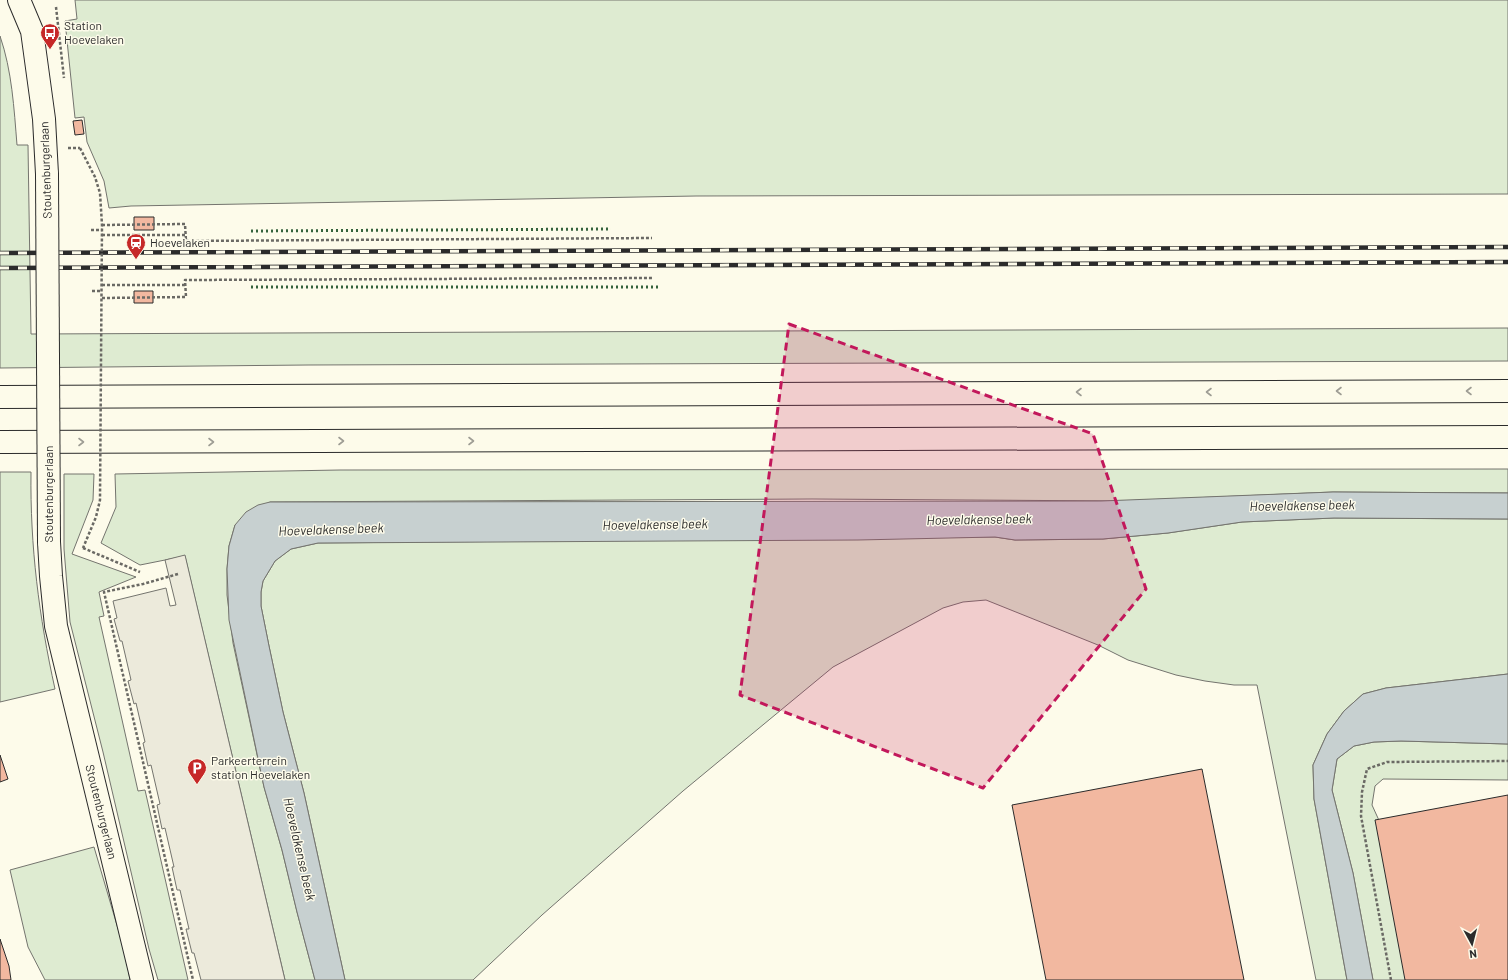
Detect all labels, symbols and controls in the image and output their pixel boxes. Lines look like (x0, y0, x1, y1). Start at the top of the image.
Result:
place label: Station Hoevelaken (64, 18, 124, 46)
bus stop icon: Station Hoevelaken (39, 22, 61, 50)
street label: Stoutenburgerlaan (36, 121, 54, 219)
station icon: Hoevelaken (125, 232, 147, 260)
place label: Hoevelaken (150, 235, 210, 249)
one-way arrow (1336, 387, 1342, 395)
one-way arrow (1466, 387, 1472, 395)
one-way arrow (1076, 388, 1082, 396)
one-way arrow (1206, 388, 1212, 396)
one-way arrow (338, 437, 344, 445)
one-way arrow (468, 437, 474, 445)
one-way arrow (78, 438, 84, 446)
one-way arrow (208, 438, 214, 446)
street label: Stoutenburgerlaan (41, 445, 55, 543)
water label: Hoevelakense beek (1249, 496, 1356, 514)
water label: Hoevelakense beek (926, 510, 1033, 528)
water label: Hoevelakense beek (602, 515, 709, 533)
water label: Hoevelakense beek (278, 519, 385, 539)
place label: Parkeerterrein station Hoevelaken (211, 753, 310, 781)
parking icon: Parkeerterrein station Hoevelaken (186, 757, 208, 785)
street label: Stoutenburgerlaan (83, 763, 121, 861)
water label: Hoevelakense beek (280, 796, 320, 903)
north arrow (1452, 924, 1492, 964)
text: N (1469, 948, 1478, 961)

